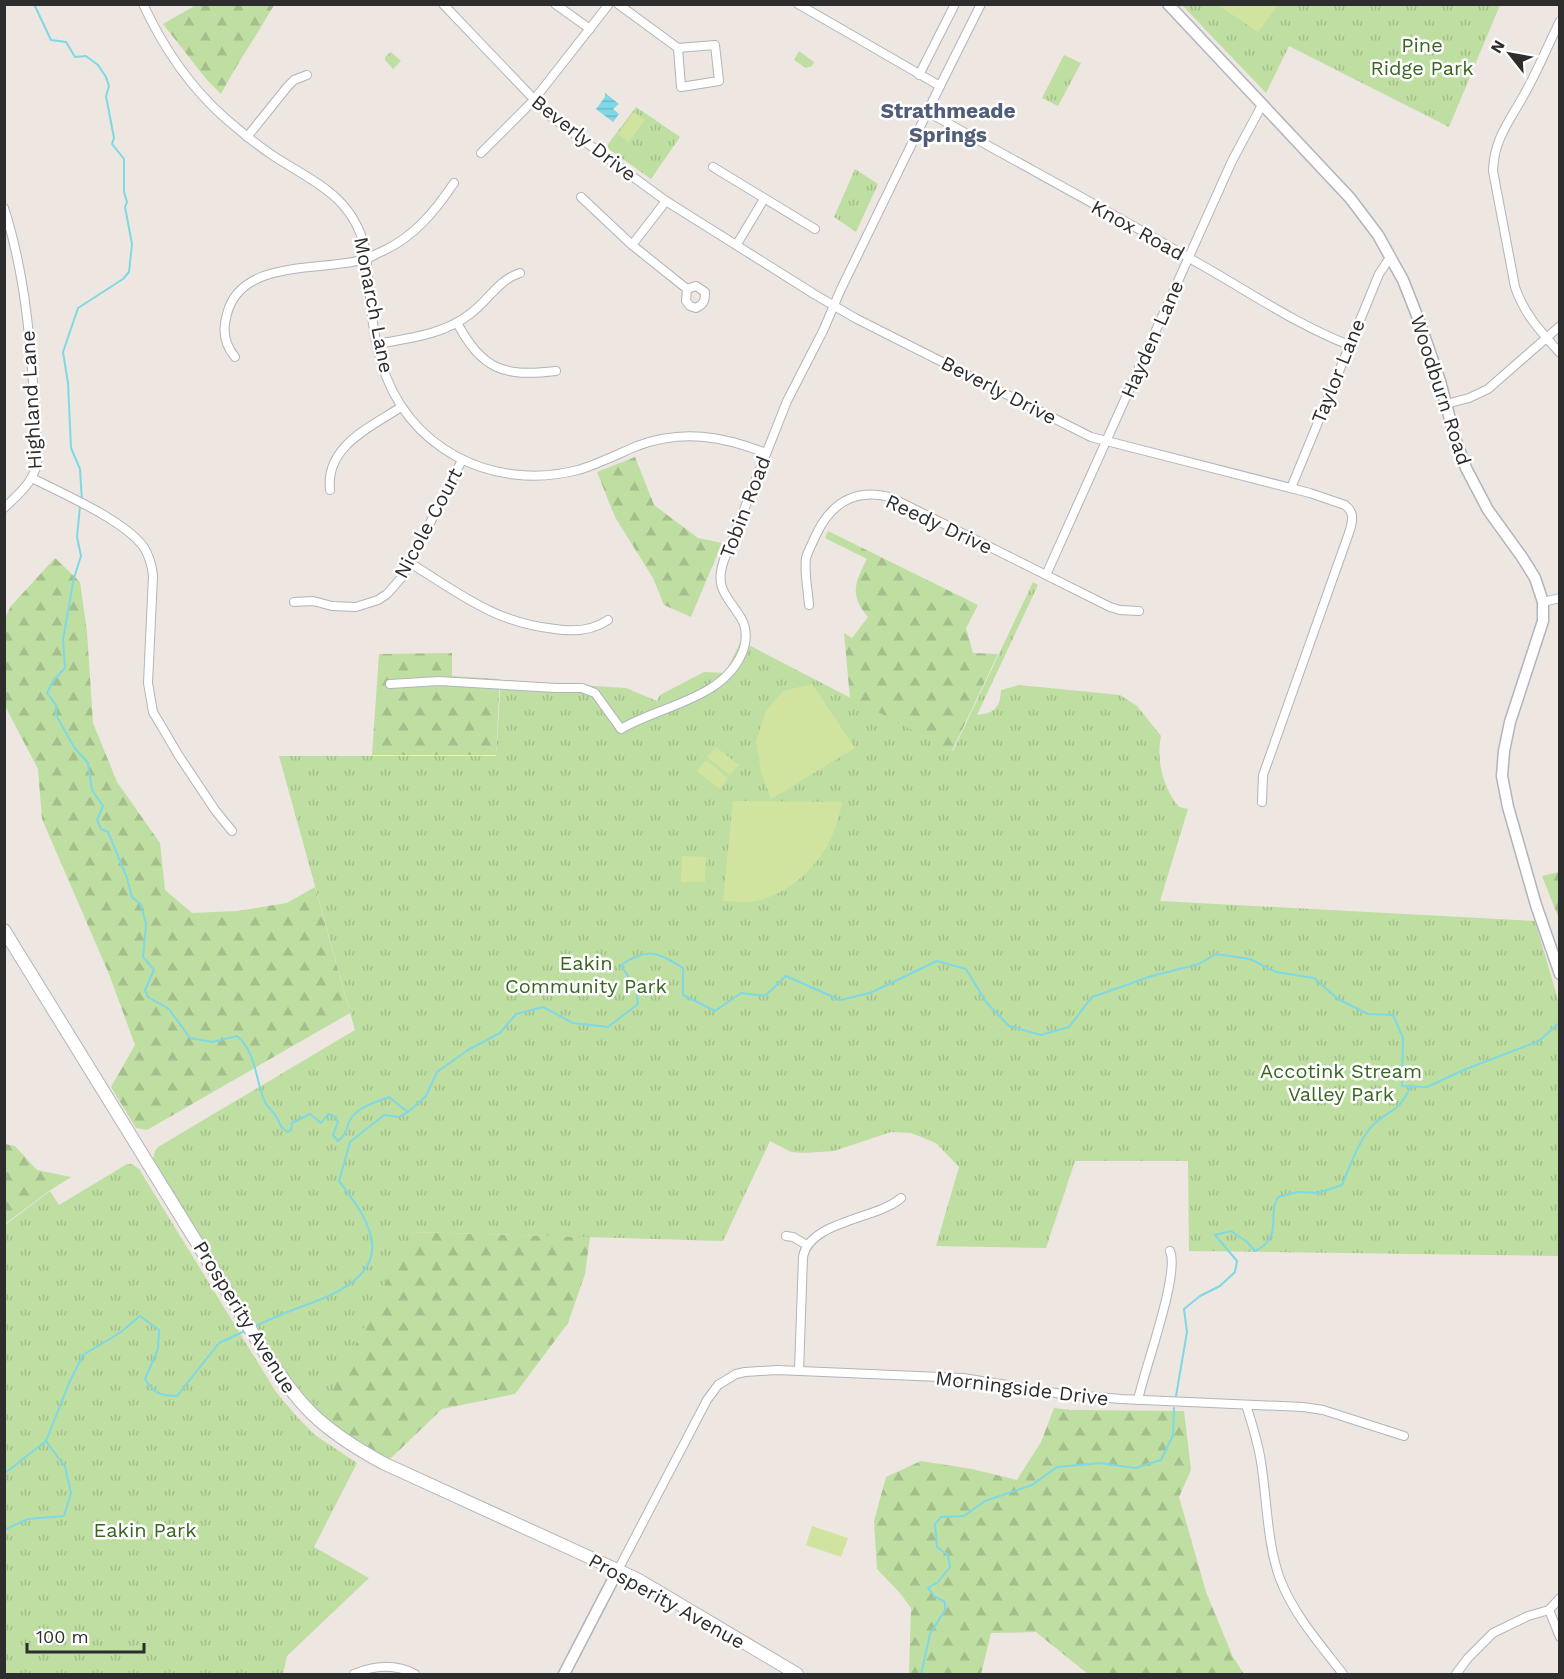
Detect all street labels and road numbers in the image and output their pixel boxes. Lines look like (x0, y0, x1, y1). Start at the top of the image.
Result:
street label: Beverly Drive (527, 90, 641, 186)
street label: Knox Road (1087, 195, 1189, 265)
street label: Monarch Lane (349, 235, 399, 375)
street label: Hayden Lane (1115, 277, 1189, 401)
street label: Woodburn Road (1405, 312, 1477, 468)
street label: Taylor Lane (1306, 315, 1370, 427)
street label: Highland Lane (15, 330, 47, 470)
street label: Beverly Drive (937, 351, 1061, 429)
street label: Tobin Road (714, 452, 776, 562)
street label: Nicole Court (389, 463, 467, 582)
street label: Reedy Drive (882, 489, 996, 559)
street label: Prosperity Avenue (188, 1236, 302, 1398)
street label: Morningside Drive (934, 1365, 1110, 1411)
street label: Prosperity Avenue (585, 1548, 749, 1654)

